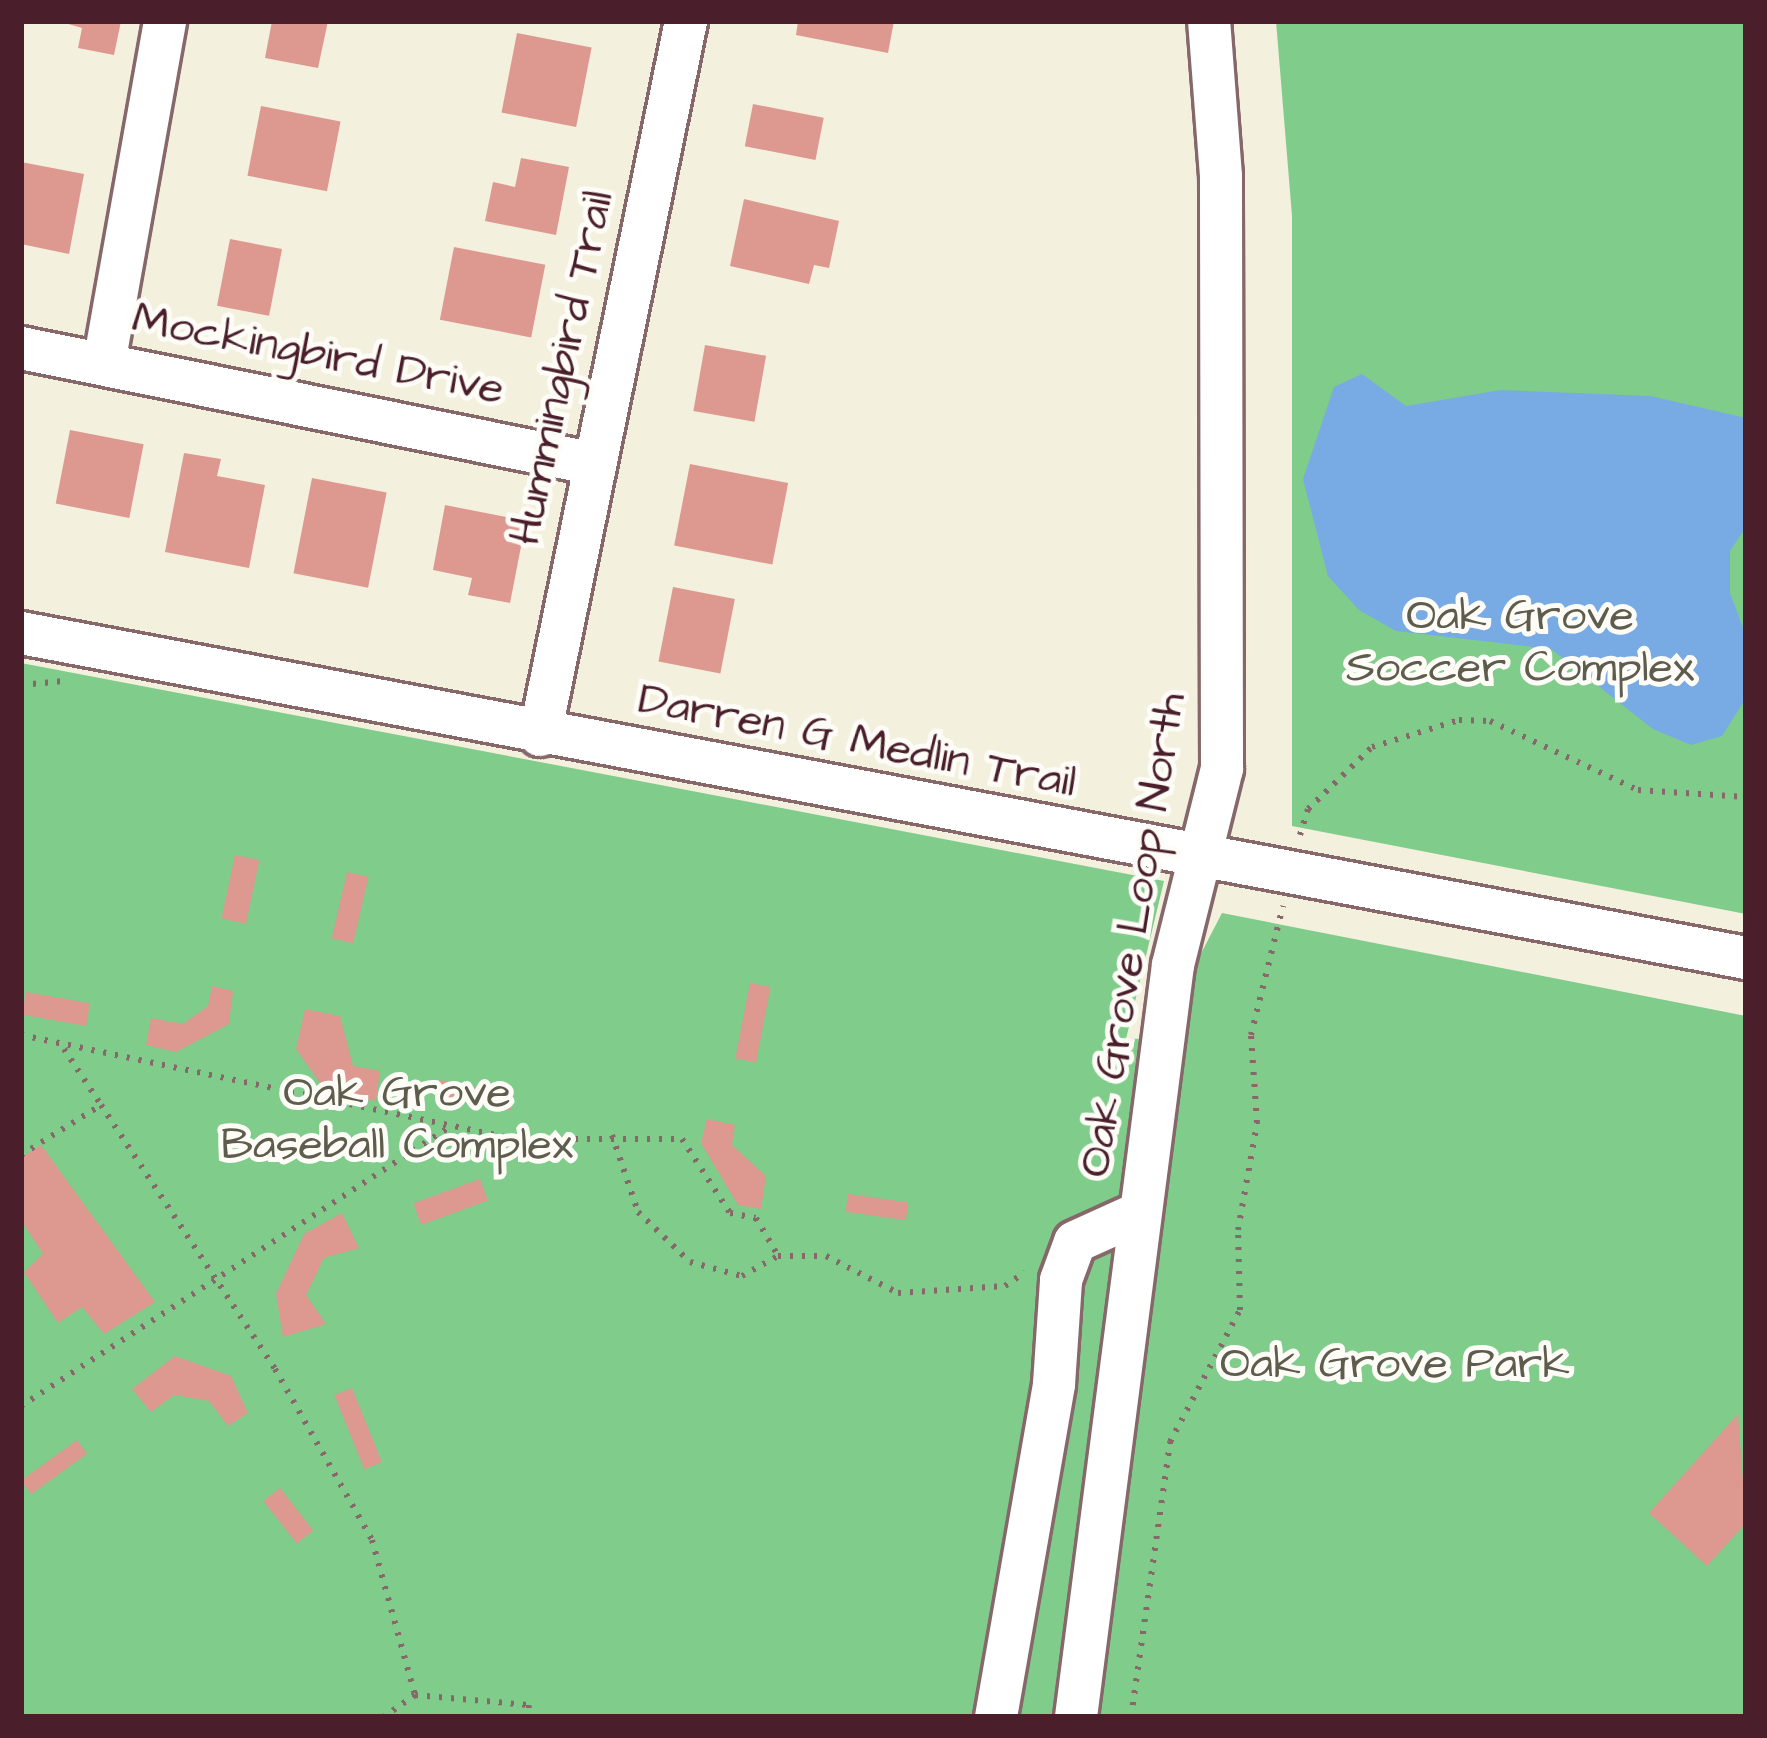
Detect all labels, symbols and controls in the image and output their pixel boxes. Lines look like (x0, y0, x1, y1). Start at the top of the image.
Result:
street label: Hummingbird Trail (499, 186, 627, 550)
street label: Mockingbird Drive (127, 292, 509, 418)
park label: Oak Grove Soccer Complex (1346, 590, 1694, 696)
street label: Darren G Medlin Trail (634, 673, 1080, 811)
street label: Oak Grove Loop North (1069, 689, 1199, 1181)
park label: Oak Grove Baseball Complex (221, 1067, 573, 1173)
park label: Oak Grove Park (1220, 1338, 1570, 1392)

